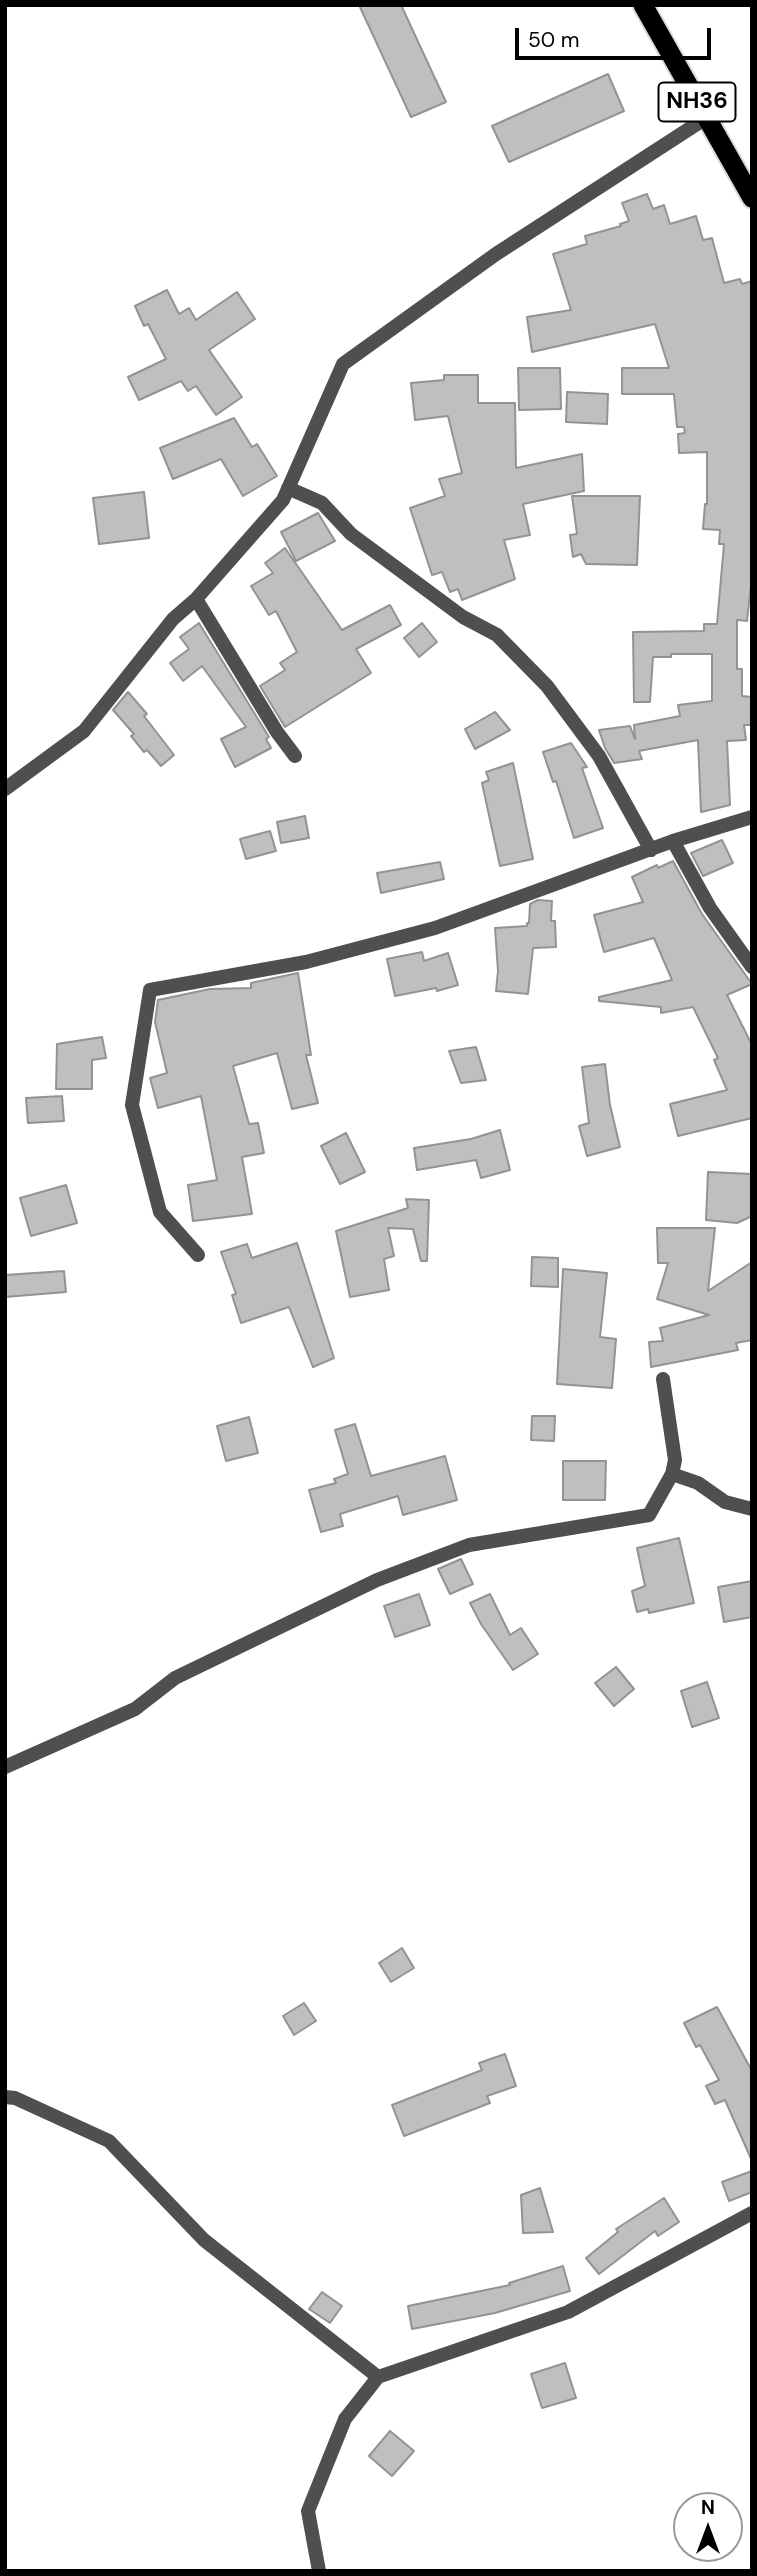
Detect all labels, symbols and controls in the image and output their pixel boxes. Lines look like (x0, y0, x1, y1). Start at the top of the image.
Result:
scale bar (519, 14, 715, 58)
text: 50 m (528, 26, 579, 54)
road number: NH36 (658, 82, 736, 122)
north arrow (673, 2492, 743, 2562)
text: N (701, 2495, 715, 2520)

